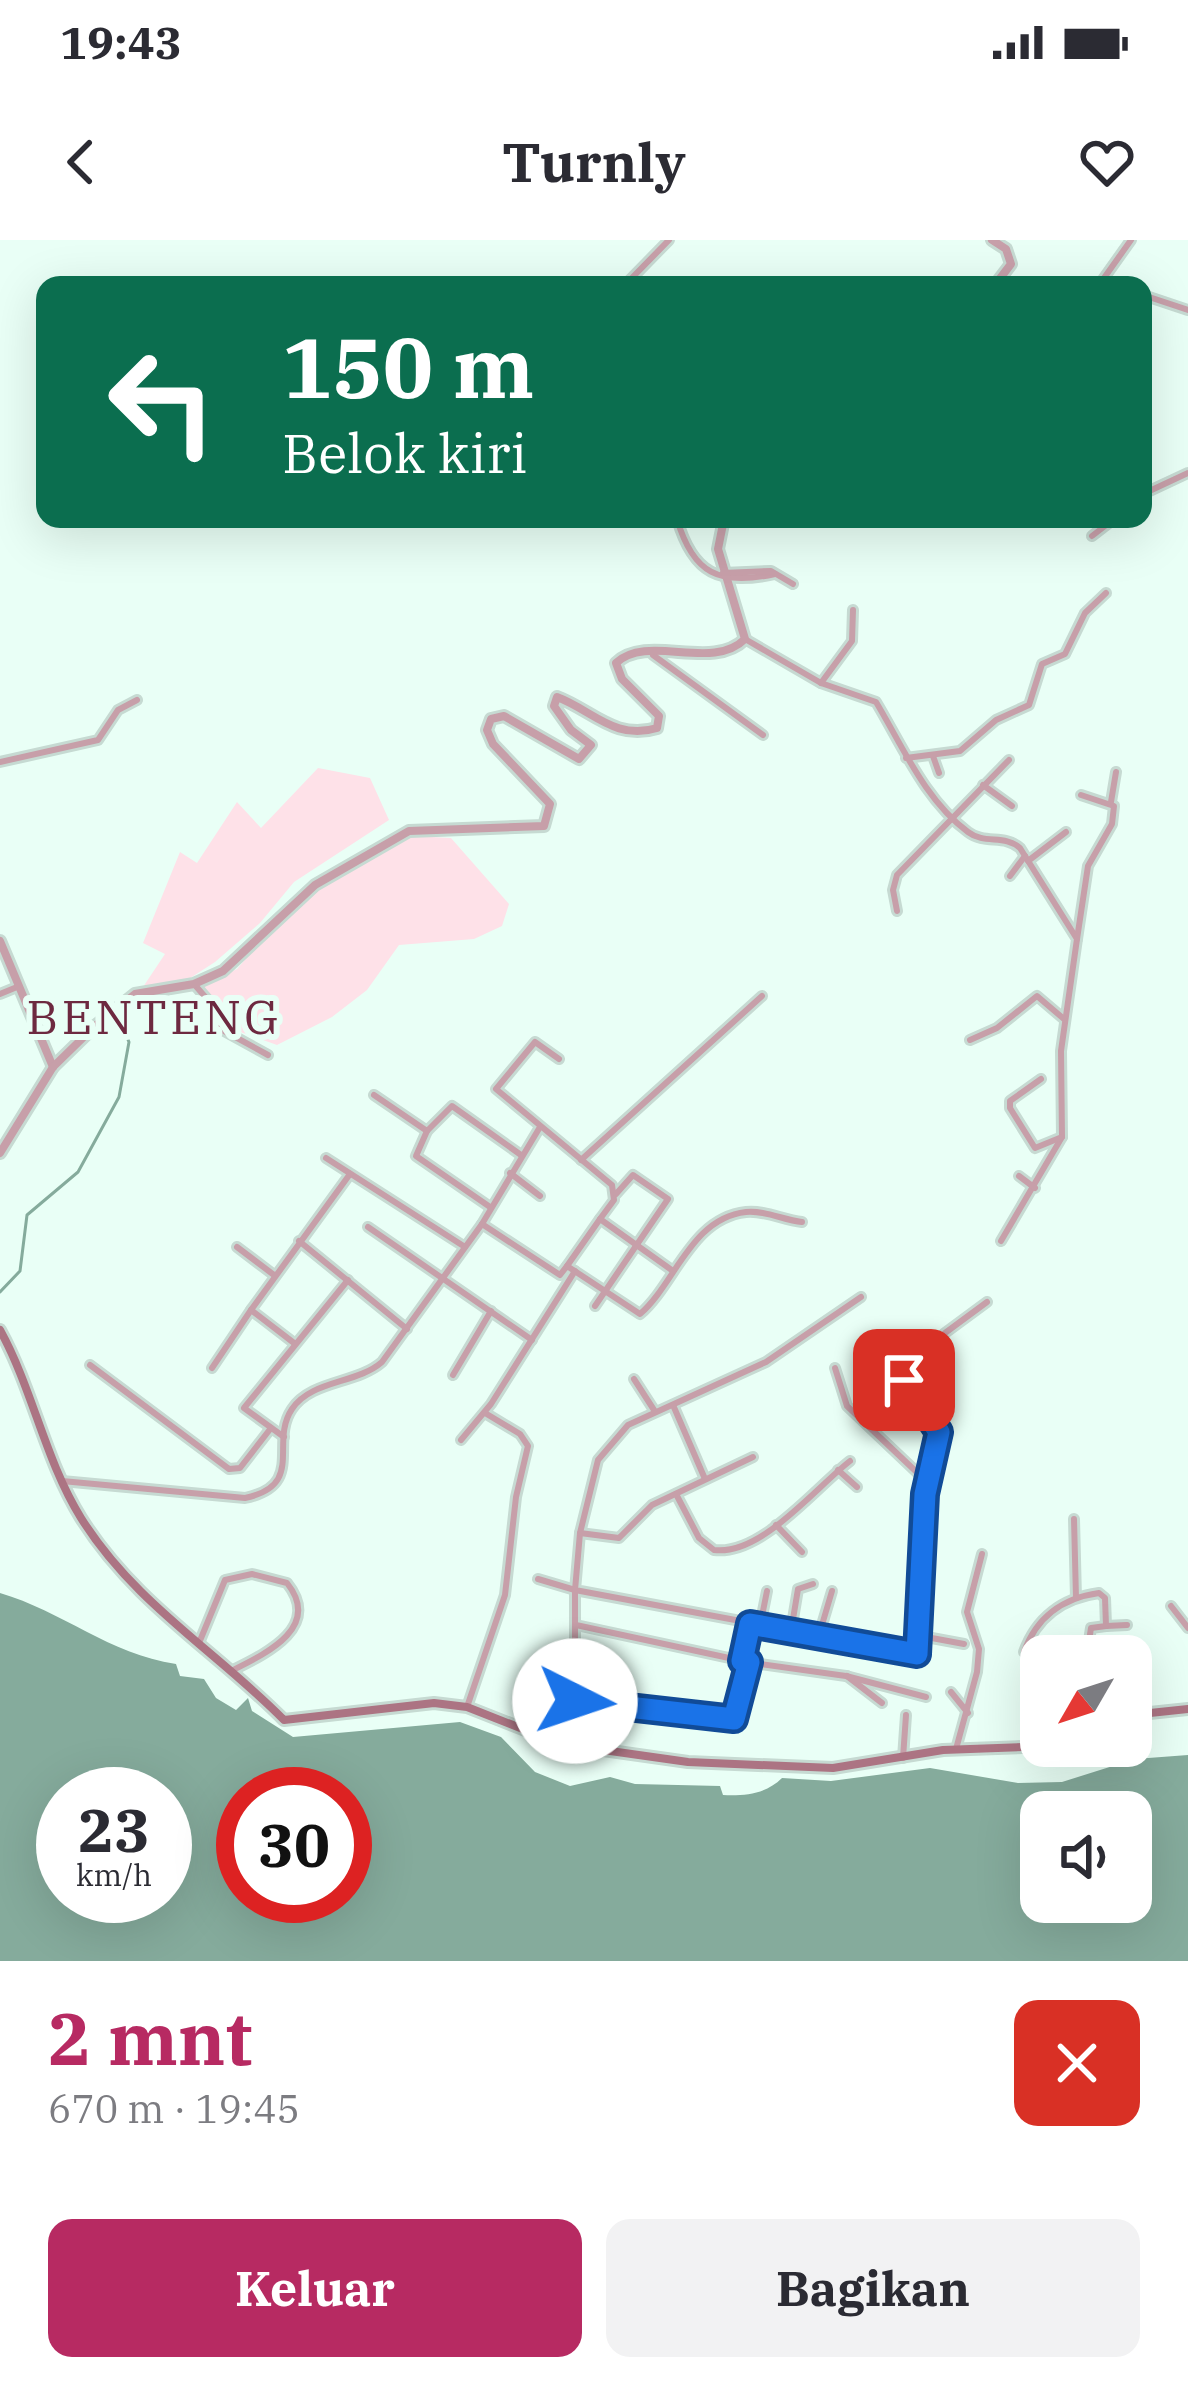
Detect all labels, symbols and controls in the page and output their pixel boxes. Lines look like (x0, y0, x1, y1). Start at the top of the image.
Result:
text: 19:43 (60, 13, 182, 71)
text: Turnly (502, 127, 686, 197)
icon: back (48, 129, 114, 195)
icon: heart (1074, 129, 1140, 195)
text: 150 m (282, 312, 534, 421)
icon: left (84, 324, 240, 480)
text: Belok kiri (282, 418, 527, 488)
district label: BENTENG (26, 985, 282, 1047)
pin (853, 1329, 955, 1431)
icon: arrive (871, 1347, 937, 1413)
north arrow (1020, 1635, 1152, 1767)
map controls (1020, 1635, 1152, 1923)
position arrow (512, 1638, 638, 1764)
speed limit sign: 30 (216, 1767, 372, 1923)
text: 23 (78, 1790, 150, 1869)
button: sound (1020, 1791, 1152, 1923)
text: km/h (76, 1855, 152, 1894)
text: 2 mnt (48, 1991, 252, 2085)
button: close (1014, 2000, 1140, 2126)
text: 670 m · 19:45 (48, 2083, 300, 2134)
button: Keluar (48, 2219, 582, 2357)
button: Bagikan (606, 2219, 1140, 2357)

